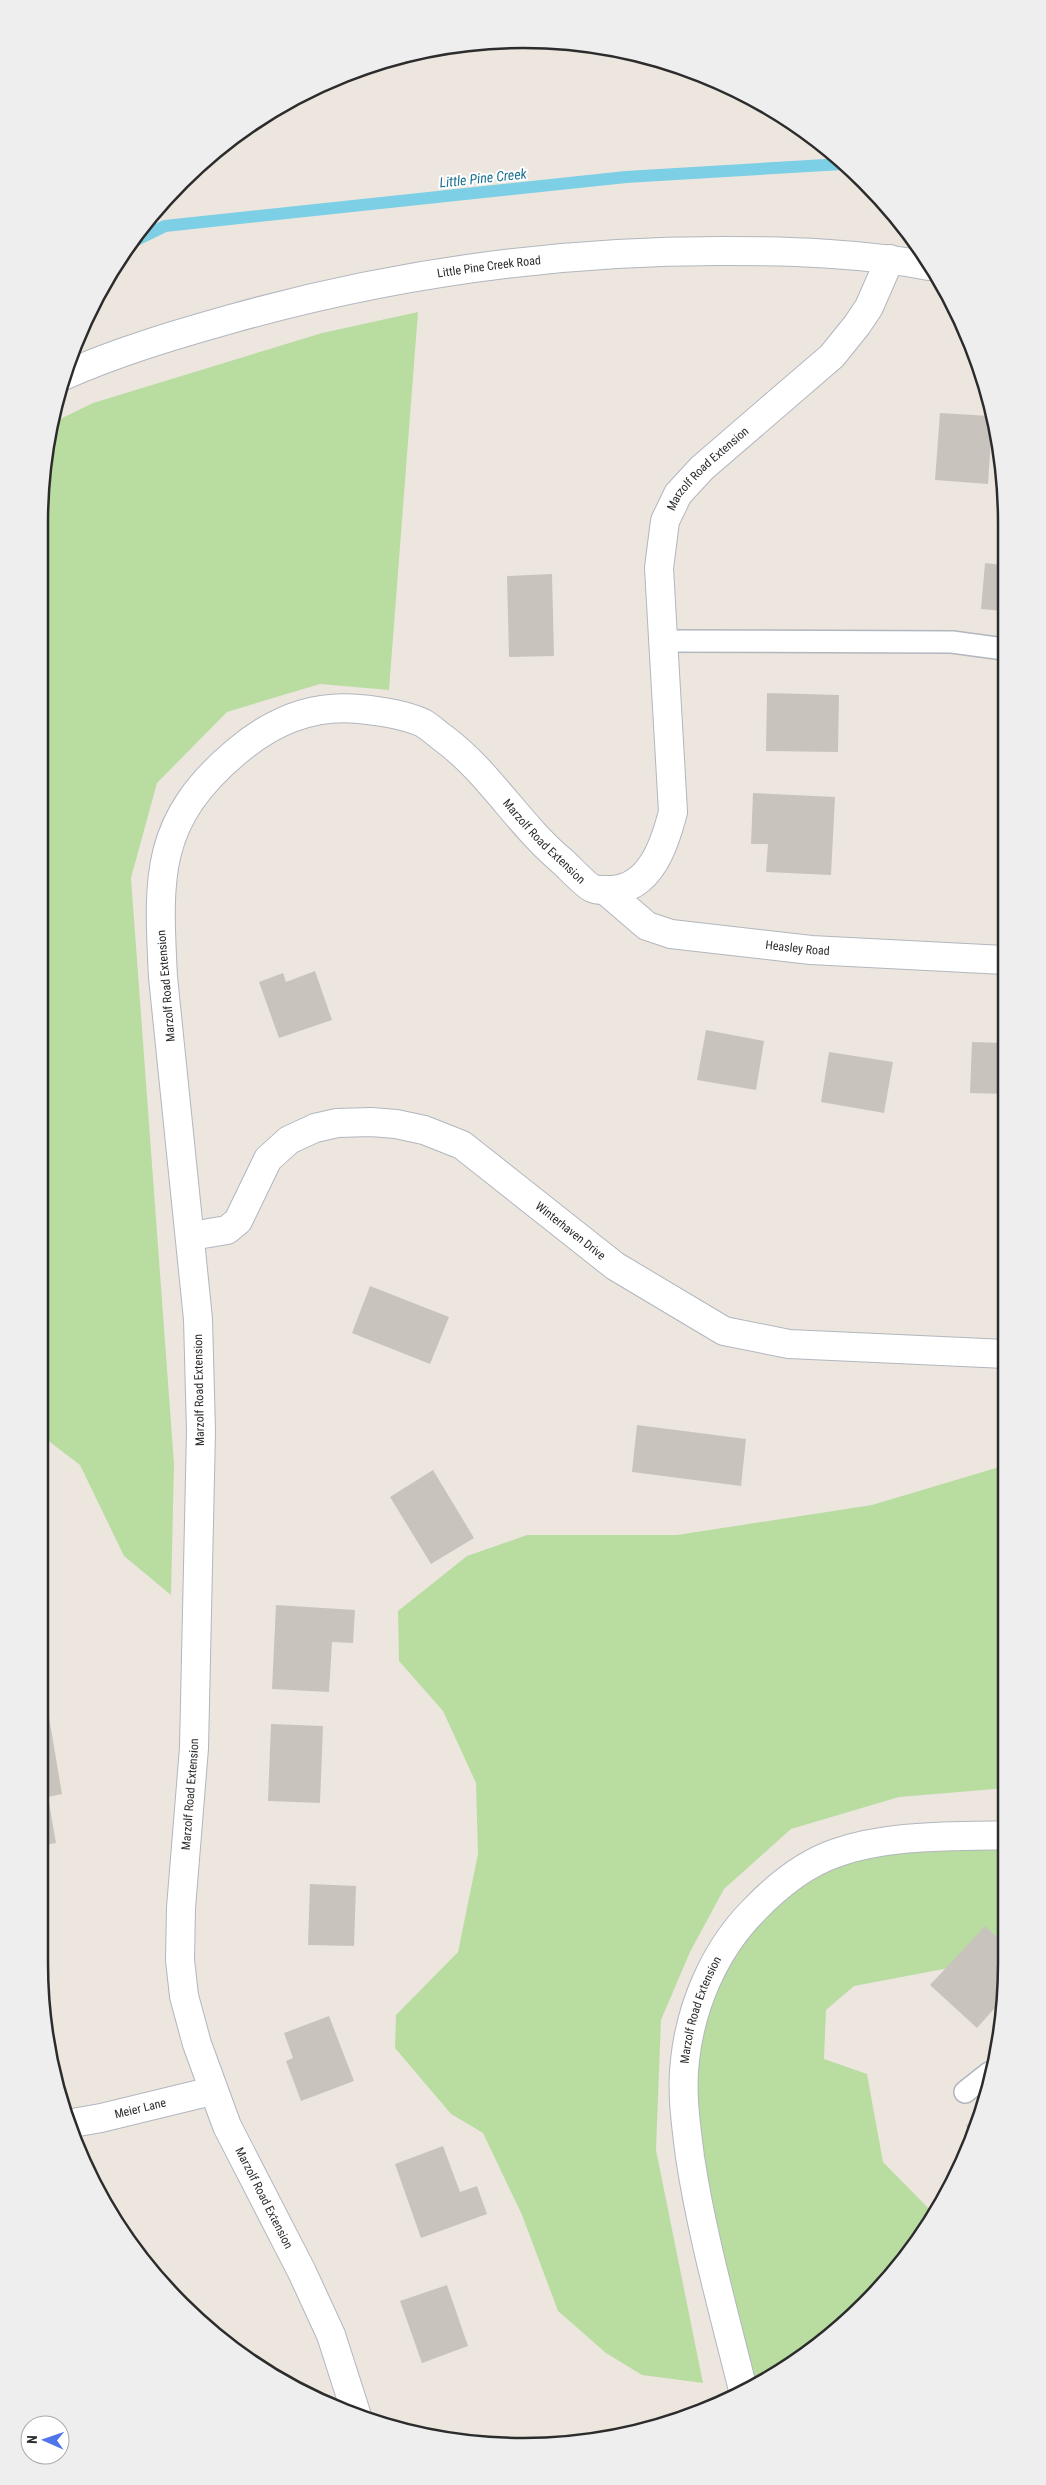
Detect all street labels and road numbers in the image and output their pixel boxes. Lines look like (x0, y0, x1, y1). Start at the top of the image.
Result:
street label: Little Pine Creek Road (436, 253, 541, 280)
street label: Marzolf Road Extension (664, 424, 752, 513)
street label: Marzolf Road Extension (500, 796, 588, 887)
street label: Marzolf Road Extension (154, 929, 178, 1042)
street label: Heasley Road (765, 938, 830, 958)
street label: Winterhaven Drive (533, 1199, 609, 1263)
street label: Marzolf Road Extension (191, 1334, 207, 1446)
street label: Marzolf Road Extension (179, 1738, 201, 1851)
street label: Marzolf Road Extension (678, 1954, 724, 2064)
street label: Meier Lane (113, 2095, 168, 2121)
street label: Marzolf Road Extension (232, 2145, 296, 2251)

